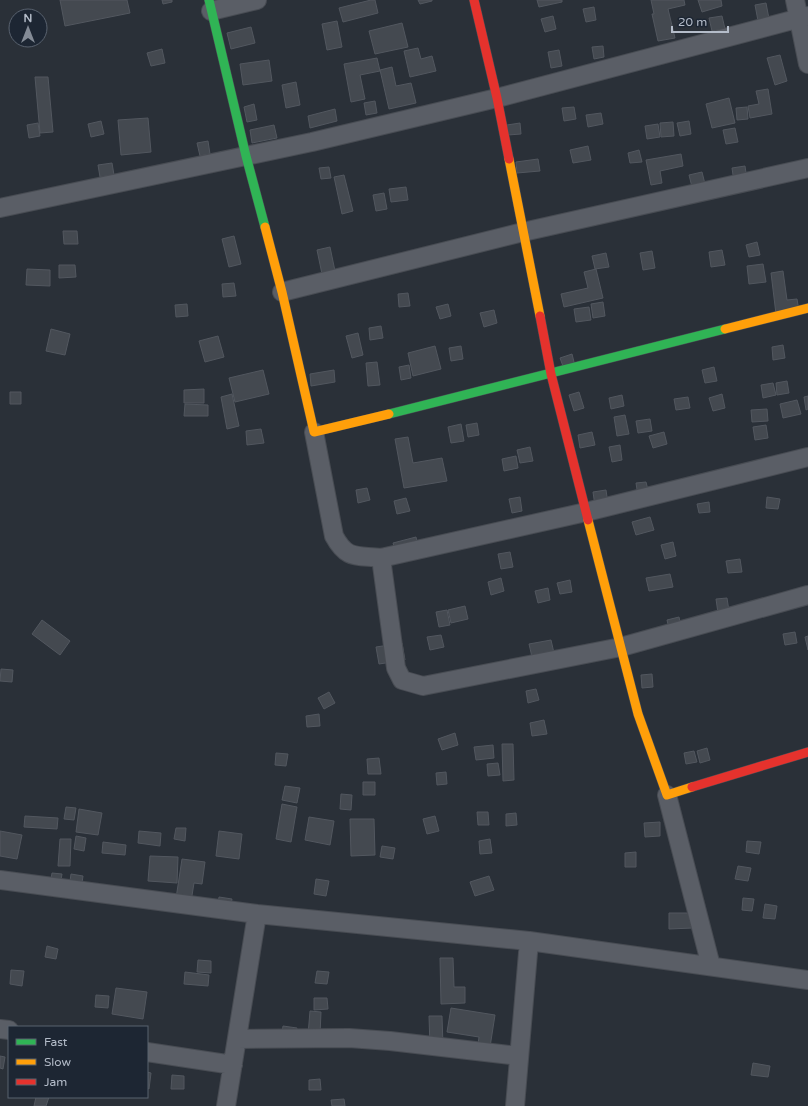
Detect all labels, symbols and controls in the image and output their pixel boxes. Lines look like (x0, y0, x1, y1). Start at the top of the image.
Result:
north arrow (8, 8, 48, 48)
scale bar (672, 8, 728, 34)
text: N (24, 12, 32, 25)
text: 20 m (678, 15, 707, 29)
legend (8, 1026, 148, 1098)
text: Fast (44, 1035, 68, 1049)
text: Slow (44, 1055, 71, 1069)
text: Jam (44, 1075, 67, 1089)

